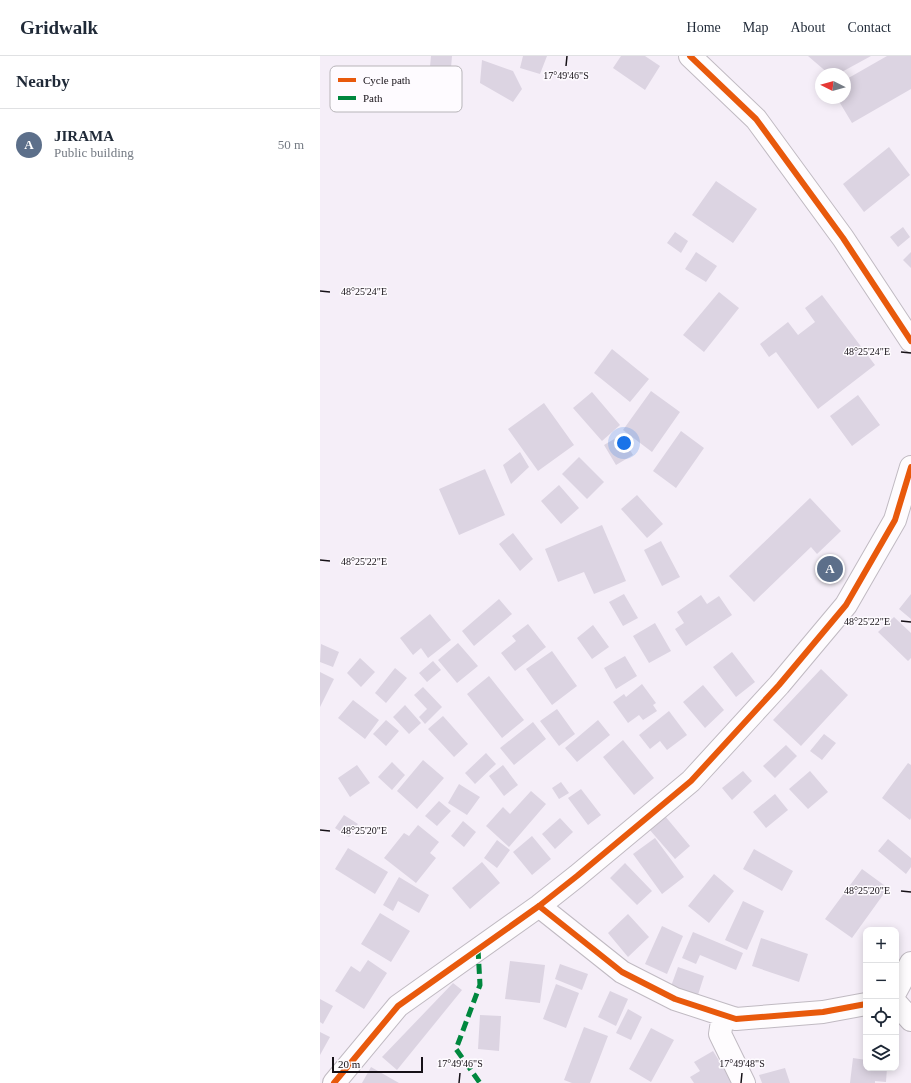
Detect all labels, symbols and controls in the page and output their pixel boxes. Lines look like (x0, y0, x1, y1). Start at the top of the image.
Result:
text: Gridwalk (20, 17, 98, 38)
text: Home (687, 20, 721, 35)
text: Map (743, 20, 768, 35)
text: About (790, 20, 825, 35)
text: Contact (847, 20, 891, 35)
legend (330, 66, 462, 112)
north arrow (815, 68, 851, 104)
text: 17°49'46"S (543, 70, 589, 81)
text: Nearby (16, 72, 70, 91)
text: Cycle path (363, 74, 411, 86)
text: Path (363, 92, 383, 104)
text: JIRAMA (54, 128, 114, 144)
text: A (24, 137, 34, 152)
text: 50 m (278, 137, 304, 152)
text: Public building (54, 145, 134, 160)
text: 48°25'24"E (341, 286, 387, 297)
text: 48°25'24"E (844, 346, 890, 357)
your location (614, 433, 634, 453)
pin: A (817, 554, 843, 584)
text: 48°25'22"E (341, 556, 387, 567)
text: 48°25'22"E (844, 616, 890, 627)
text: 48°25'20"E (341, 825, 387, 836)
text: 48°25'20"E (844, 885, 890, 896)
map controls (863, 927, 899, 1071)
button: + (863, 927, 899, 963)
button: − (863, 963, 899, 999)
button: locate (863, 999, 899, 1035)
button: layers (863, 1035, 899, 1071)
scale bar (332, 1055, 423, 1074)
text: 20 m (338, 1058, 360, 1070)
text: 17°49'46"S (437, 1058, 483, 1069)
text: 17°49'48"S (719, 1058, 765, 1069)

